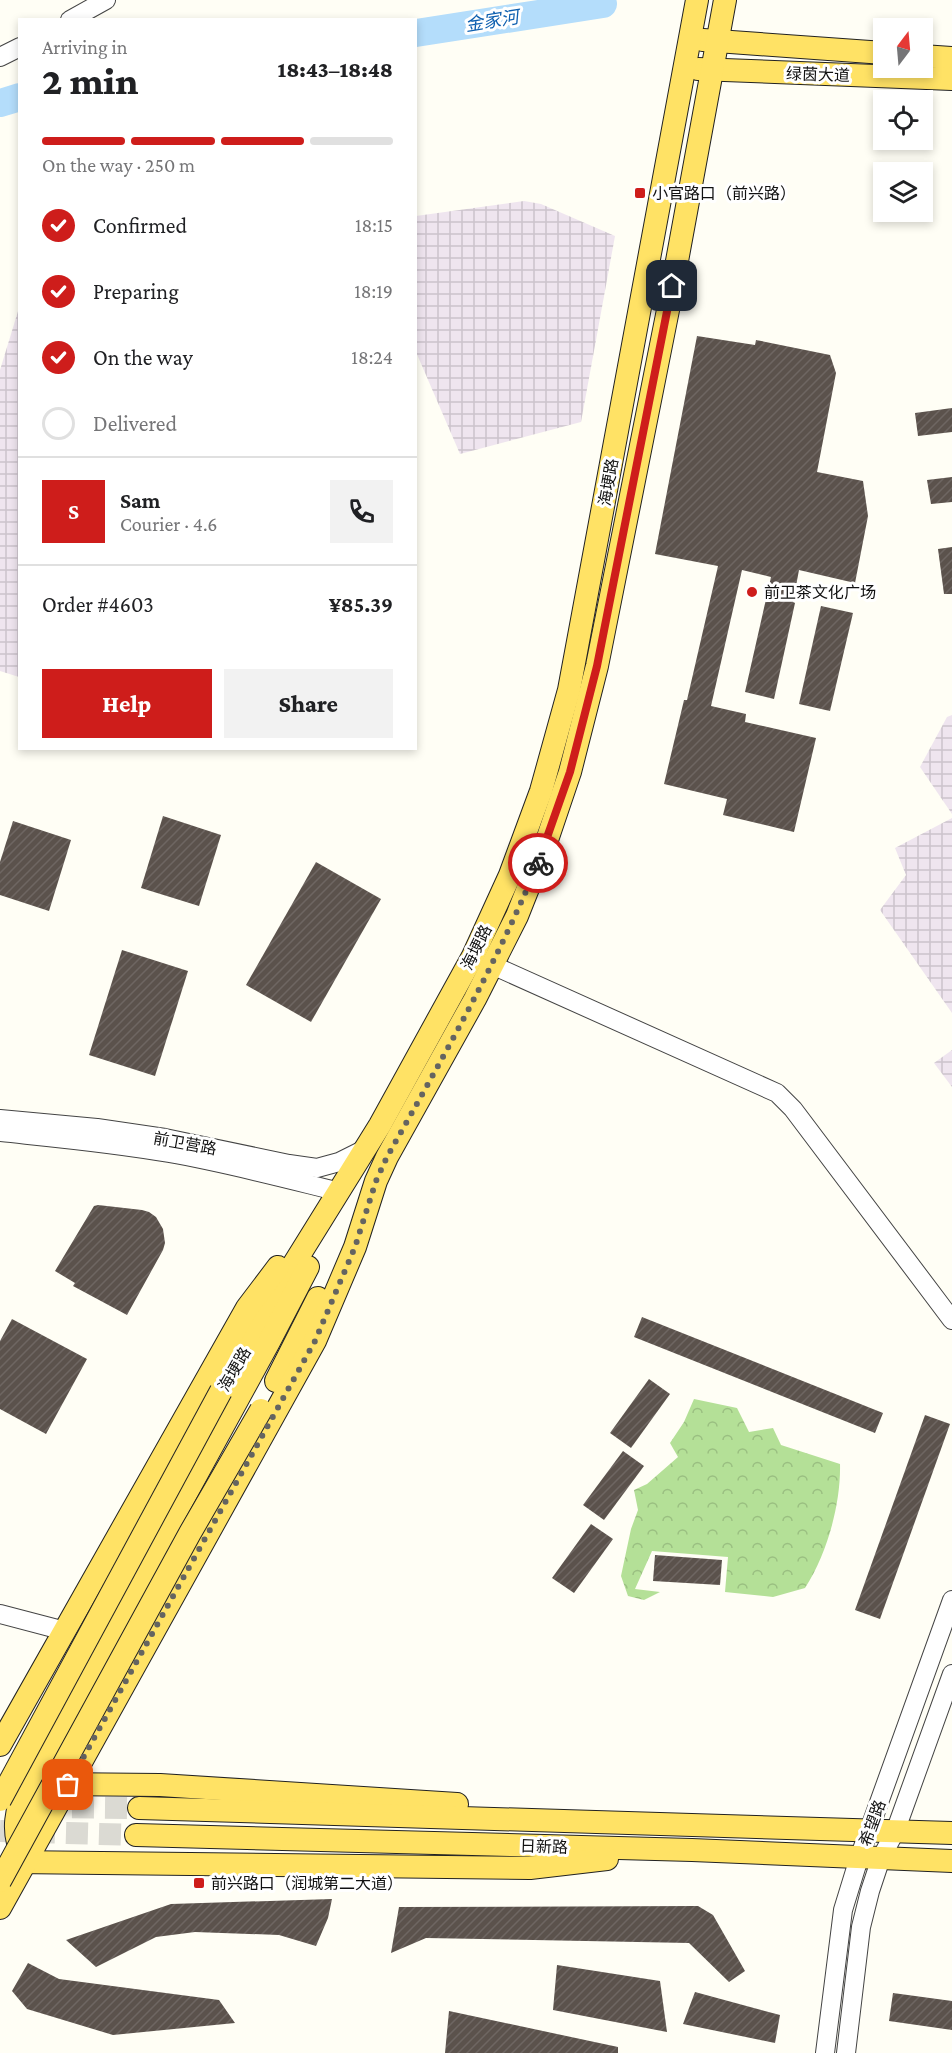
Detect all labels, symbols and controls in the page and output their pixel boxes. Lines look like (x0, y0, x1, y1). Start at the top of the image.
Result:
water label: 金家河 (464, 6, 523, 35)
north arrow (873, 18, 933, 78)
map controls (873, 18, 933, 222)
text: Arriving in (42, 36, 127, 58)
text: 18:43–18:48 (278, 57, 393, 82)
text: 2 min (42, 59, 138, 102)
street label: 绿茵大道 (786, 65, 850, 84)
button: locate (873, 90, 933, 150)
text: On the way · 250 m (42, 154, 195, 176)
button: layers (873, 162, 933, 222)
place label: 小官路口（前兴路） (652, 185, 796, 202)
marker: 小官路口（前兴路） (633, 186, 647, 200)
icon: check (42, 209, 75, 242)
text: Confirmed (93, 213, 187, 238)
text: 18:15 (355, 214, 393, 236)
pin (646, 260, 697, 311)
icon: home (655, 269, 688, 302)
icon: check (42, 275, 75, 308)
text: Preparing (93, 279, 179, 304)
text: 18:19 (354, 280, 393, 302)
icon: check (42, 341, 75, 374)
text: On the way (93, 345, 193, 370)
text: 18:24 (351, 346, 393, 368)
text: Delivered (93, 411, 177, 436)
street label: 海埂路 (596, 457, 621, 507)
button: phone (330, 480, 393, 543)
text: Sam (120, 488, 160, 513)
text: S (68, 499, 79, 524)
text: Courier · 4.6 (120, 513, 218, 535)
place label: 前卫茶文化广场 (764, 584, 876, 601)
marker: 前卫茶文化广场 (745, 585, 759, 599)
text: Order #4603 (42, 592, 154, 617)
text: ¥85.39 (329, 592, 393, 617)
button: Help (42, 669, 212, 738)
button: Share (224, 669, 393, 738)
courier (508, 833, 568, 893)
icon: bike (522, 847, 555, 880)
street label: 海埂路 (458, 922, 495, 973)
street label: 前卫营路 (152, 1130, 218, 1157)
street label: 海埂路 (215, 1344, 254, 1394)
pin (42, 1759, 93, 1810)
icon: bag (51, 1768, 84, 1801)
street label: 希望路 (856, 1798, 889, 1849)
street label: 日新路 (520, 1837, 568, 1856)
place label: 前兴路口（润城第二大道） (211, 1875, 403, 1892)
marker: 前兴路口（润城第二大道） (192, 1876, 206, 1890)

